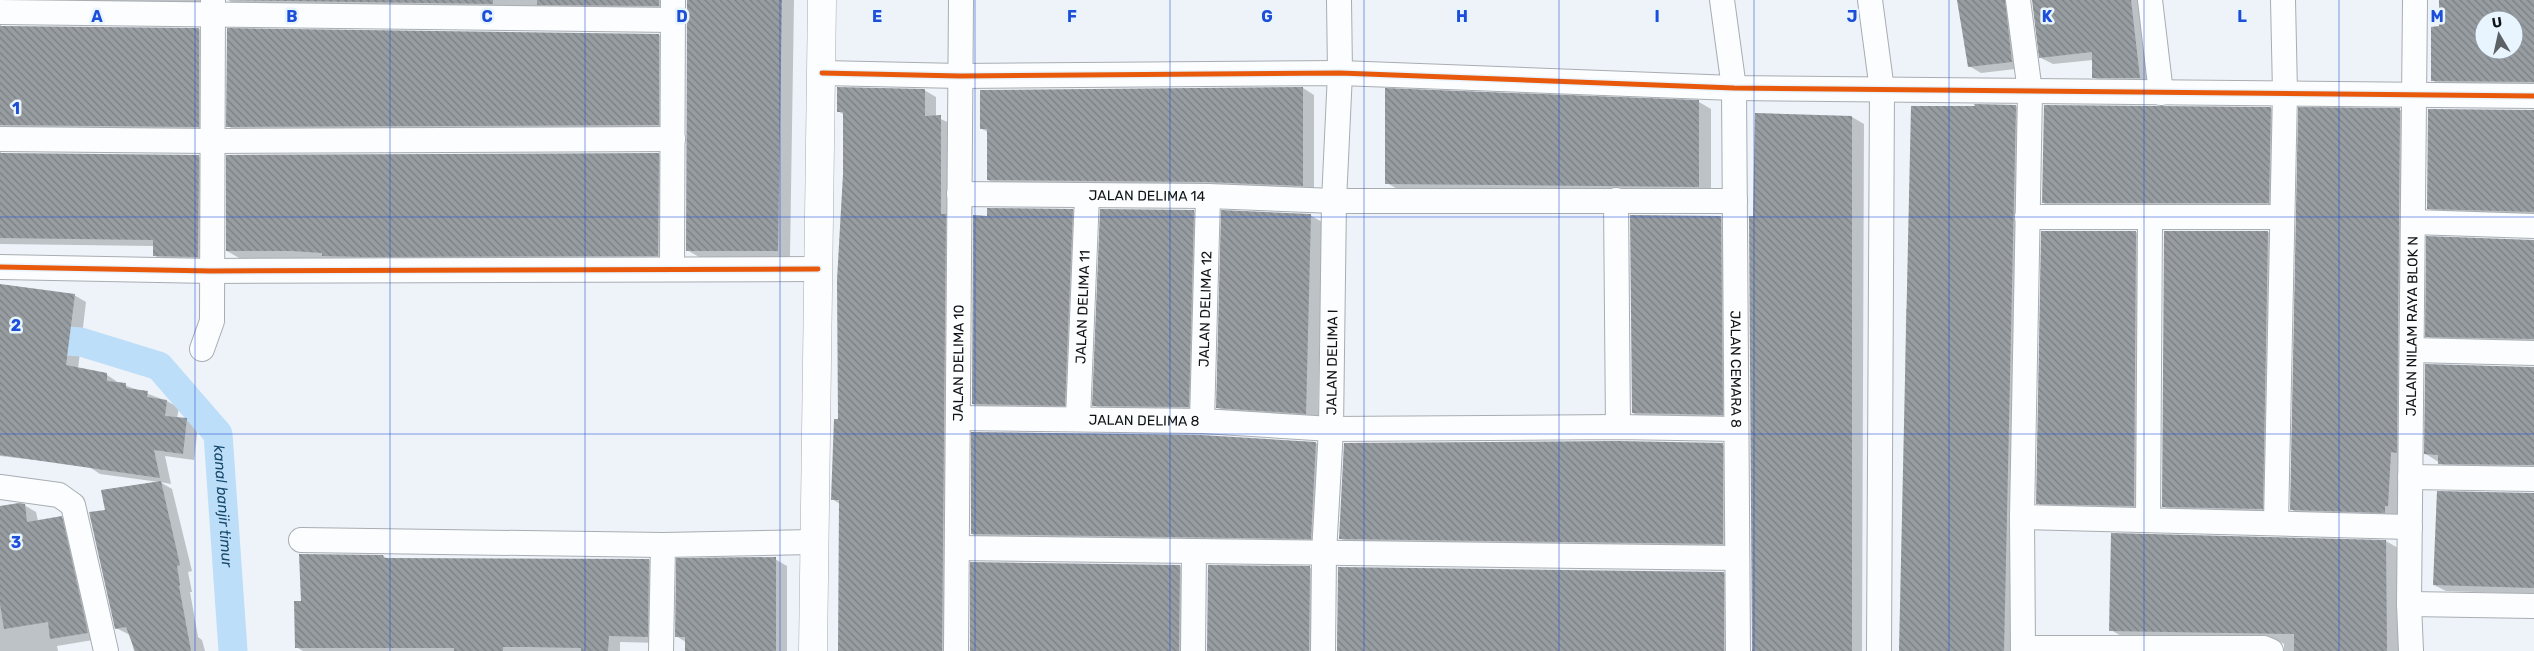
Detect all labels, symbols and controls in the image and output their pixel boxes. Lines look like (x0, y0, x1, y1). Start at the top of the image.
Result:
text: A (91, 7, 103, 26)
text: B (286, 7, 298, 26)
text: C (481, 7, 493, 26)
text: D (676, 7, 688, 26)
text: E (872, 7, 882, 26)
text: F (1067, 7, 1077, 26)
text: G (1261, 7, 1273, 26)
text: H (1456, 7, 1468, 26)
text: I (1654, 7, 1660, 26)
text: J (1847, 7, 1857, 26)
text: K (2042, 7, 2053, 26)
text: L (2237, 7, 2247, 26)
text: M (2430, 7, 2444, 26)
north arrow (2474, 10, 2524, 60)
text: U (2491, 13, 2503, 32)
text: 1 (12, 99, 20, 118)
street label: JALAN DELIMA 14 (1089, 187, 1206, 204)
street label: JALAN NILAM RAYA BLOK N (2402, 236, 2421, 416)
street label: JALAN DELIMA 11 (1072, 250, 1093, 364)
street label: JALAN DELIMA 12 (1195, 251, 1215, 367)
street label: JALAN DELIMA 10 (949, 304, 967, 422)
street label: JALAN DELIMA I (1323, 309, 1341, 415)
street label: JALAN CEMARA 8 (1727, 310, 1745, 428)
text: 2 (11, 316, 21, 335)
street label: JALAN DELIMA 8 (1088, 411, 1200, 429)
water label: kanal banjir timur (210, 444, 236, 569)
text: 3 (11, 533, 21, 552)

